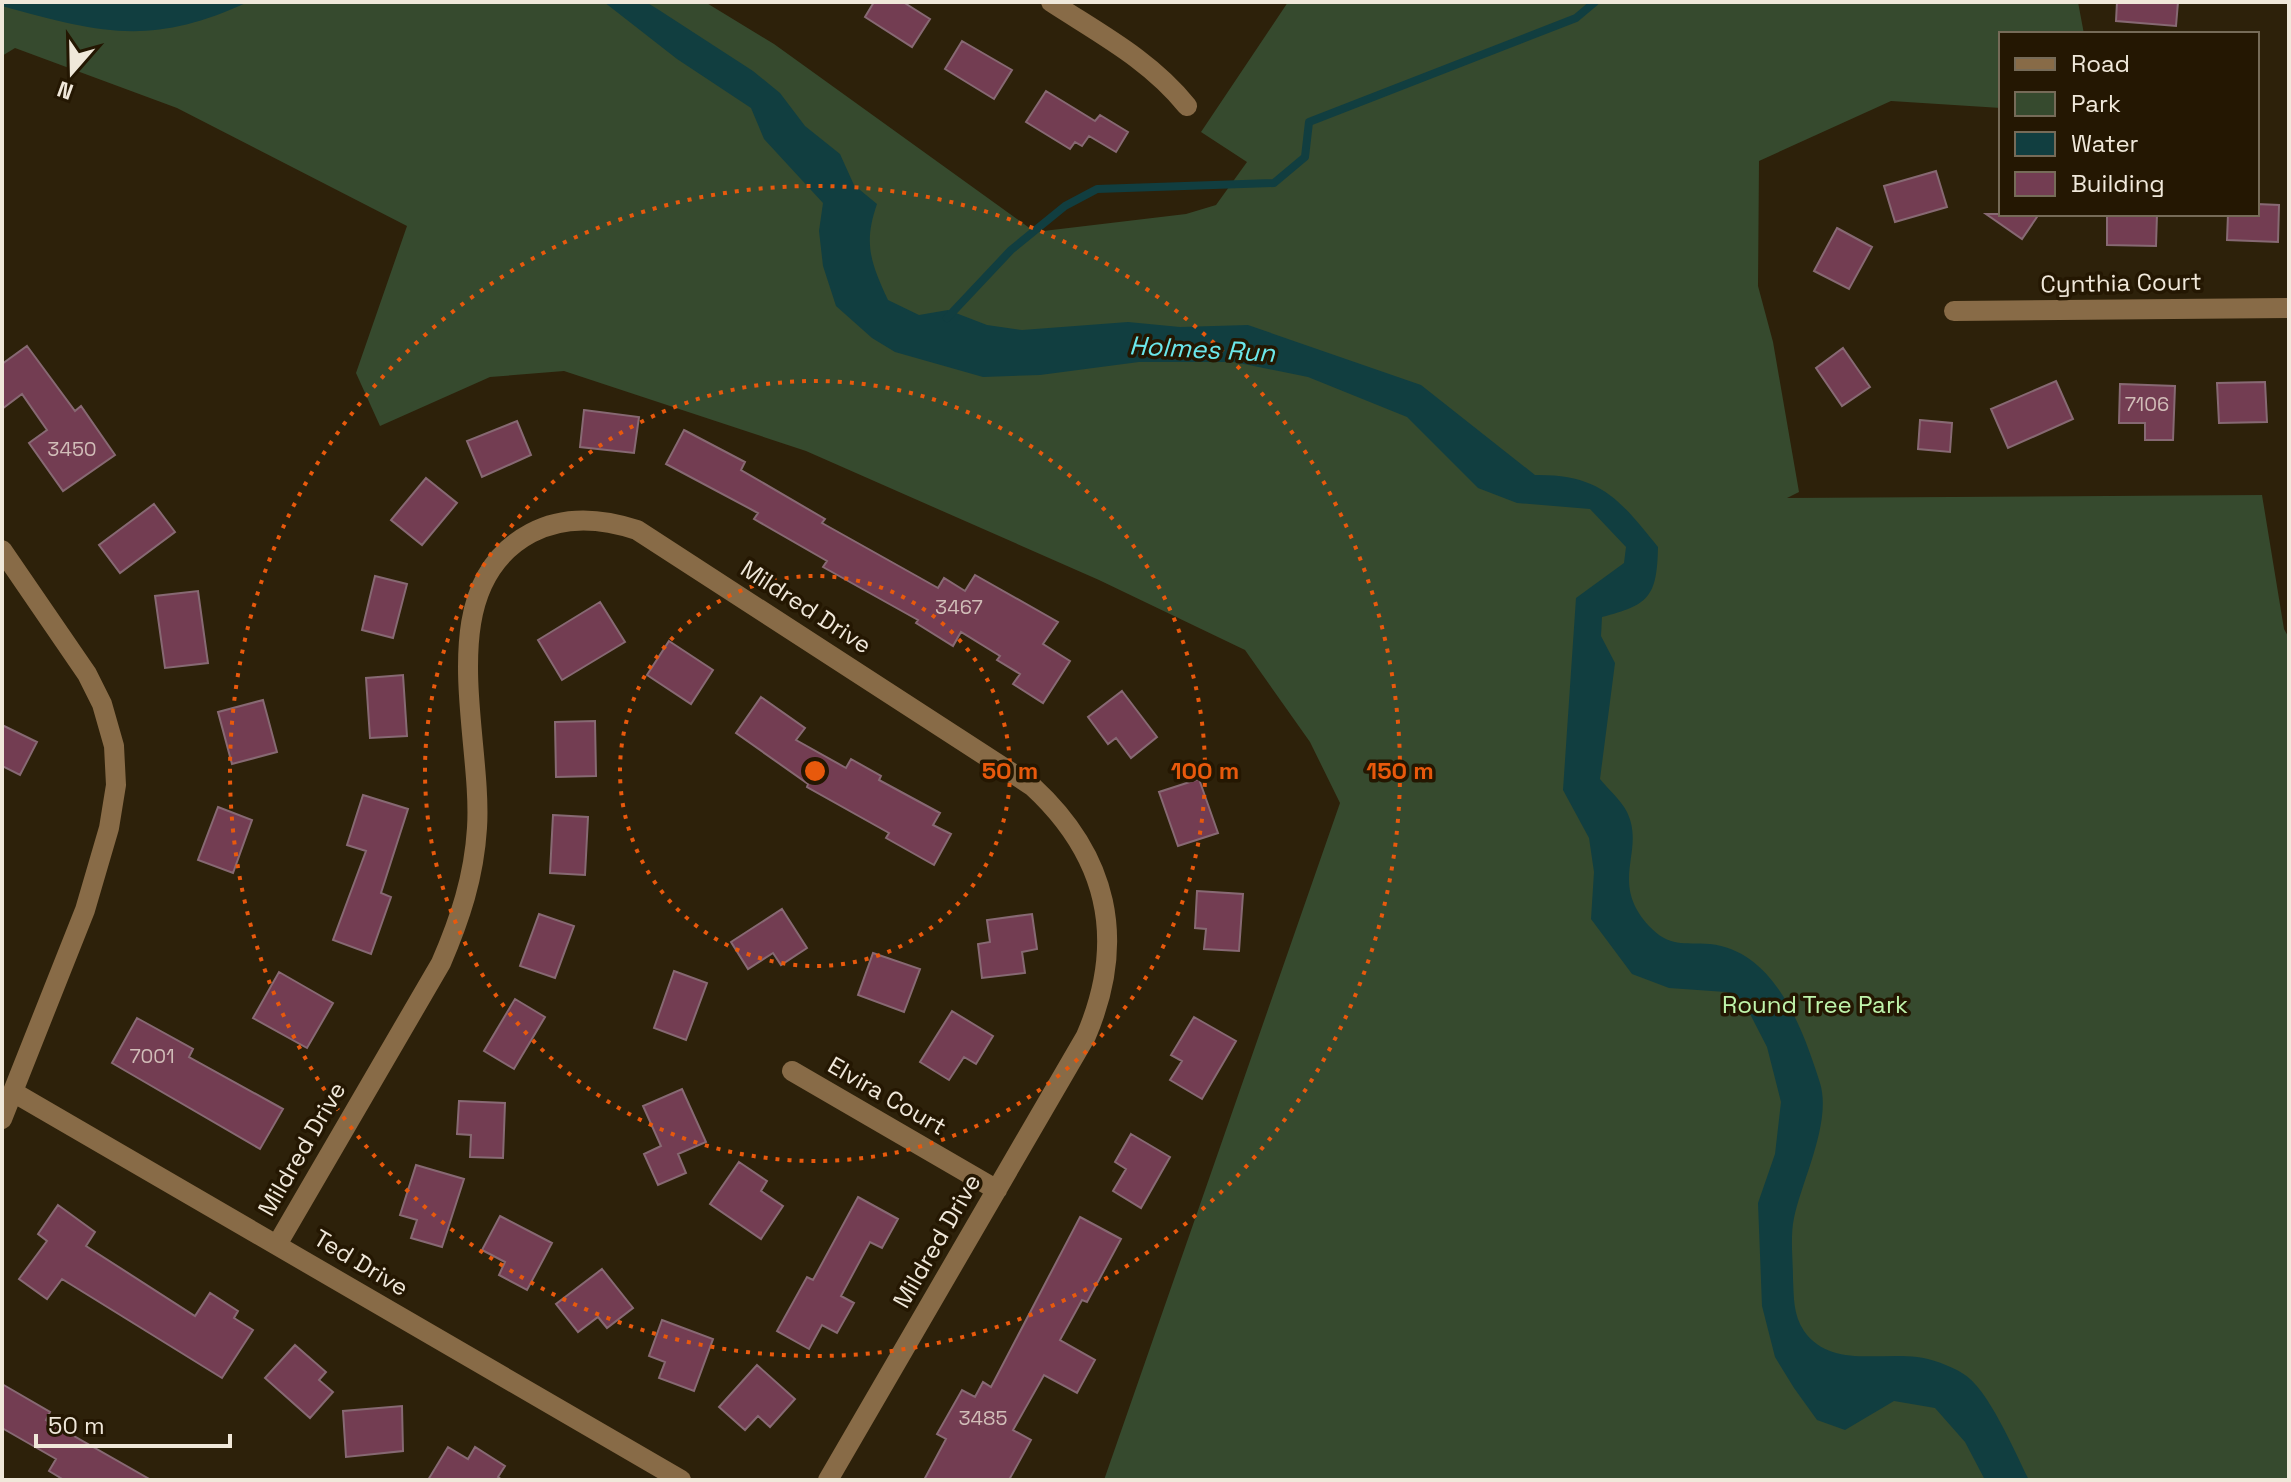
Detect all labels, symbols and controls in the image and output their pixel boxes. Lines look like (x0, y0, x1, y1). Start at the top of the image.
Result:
north arrow (32, 32, 112, 112)
legend (1999, 32, 2259, 216)
text: Road (2071, 48, 2130, 79)
text: N (53, 75, 77, 106)
text: Park (2071, 88, 2121, 119)
text: Water (2071, 128, 2139, 159)
text: Building (2071, 168, 2165, 199)
street label: Cynthia Court (2040, 266, 2202, 299)
water label: Holmes Run (1128, 328, 1277, 370)
house number: 7106 (2125, 391, 2169, 417)
house number: 3450 (47, 436, 97, 462)
street label: Mildred Drive (735, 553, 878, 660)
house number: 3467 (935, 594, 983, 620)
text: 50 m (982, 755, 1038, 786)
text: 100 m (1171, 755, 1239, 786)
text: 150 m (1366, 755, 1434, 786)
centre of rings (801, 757, 829, 785)
park label: Round Tree Park (1722, 989, 1908, 1020)
house number: 7001 (129, 1043, 175, 1069)
street label: Elvira Court (822, 1049, 952, 1142)
street label: Mildred Drive (251, 1076, 352, 1221)
street label: Mildred Drive (886, 1168, 987, 1313)
street label: Ted Drive (308, 1222, 414, 1303)
scale bar (36, 1398, 230, 1448)
house number: 3485 (958, 1405, 1008, 1431)
text: 50 m (48, 1410, 105, 1441)

